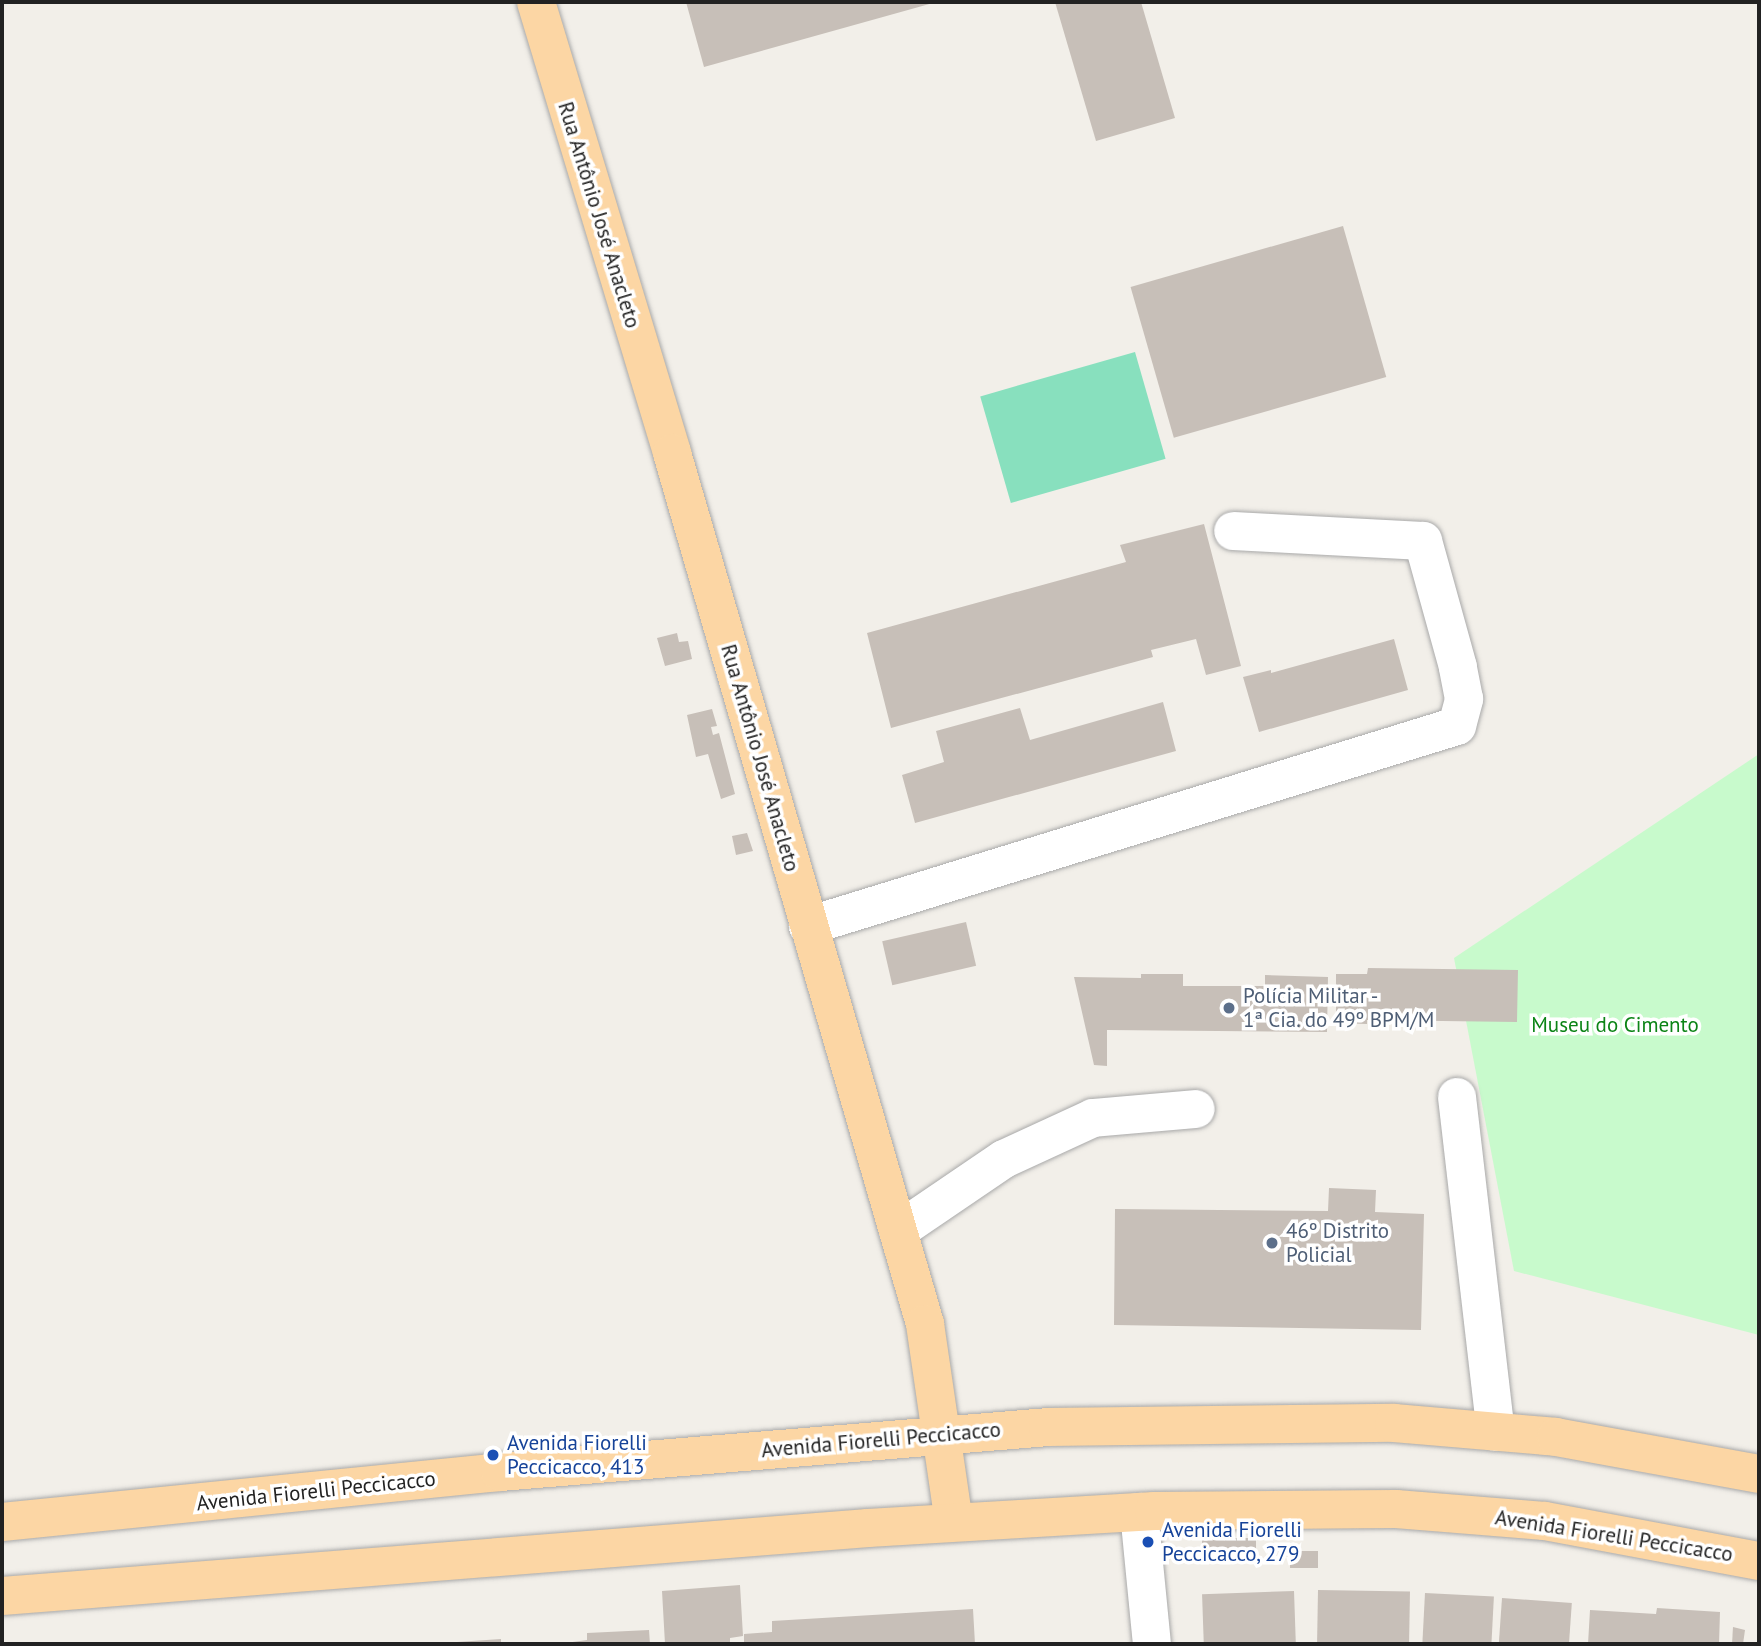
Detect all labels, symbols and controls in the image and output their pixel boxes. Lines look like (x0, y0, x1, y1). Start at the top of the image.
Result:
street label: Rua Antônio José Anacleto (552, 98, 646, 332)
street label: Rua Antônio José Anacleto (715, 641, 805, 875)
place label: Polícia Militar - 1ª Cia. do 49º BPM/M (1243, 983, 1436, 1033)
marker: Polícia Militar - 1ª Cia. do 49º BPM/M (1221, 1000, 1237, 1016)
park label: Museu do Cimento (1531, 1012, 1699, 1038)
place label: 46º Distrito Policial (1286, 1218, 1389, 1268)
marker: 46º Distrito Policial (1264, 1235, 1280, 1251)
street label: Avenida Fiorelli Peccicacco (760, 1417, 1002, 1463)
place label: Avenida Fiorelli Peccicacco, 413 (507, 1430, 647, 1480)
marker: Avenida Fiorelli Peccicacco, 413 (485, 1447, 501, 1463)
street label: Avenida Fiorelli Peccicacco (195, 1466, 437, 1516)
street label: Avenida Fiorelli Peccicacco (1493, 1505, 1735, 1567)
place label: Avenida Fiorelli Peccicacco, 279 (1162, 1517, 1302, 1567)
marker: Avenida Fiorelli Peccicacco, 279 (1140, 1534, 1156, 1550)

